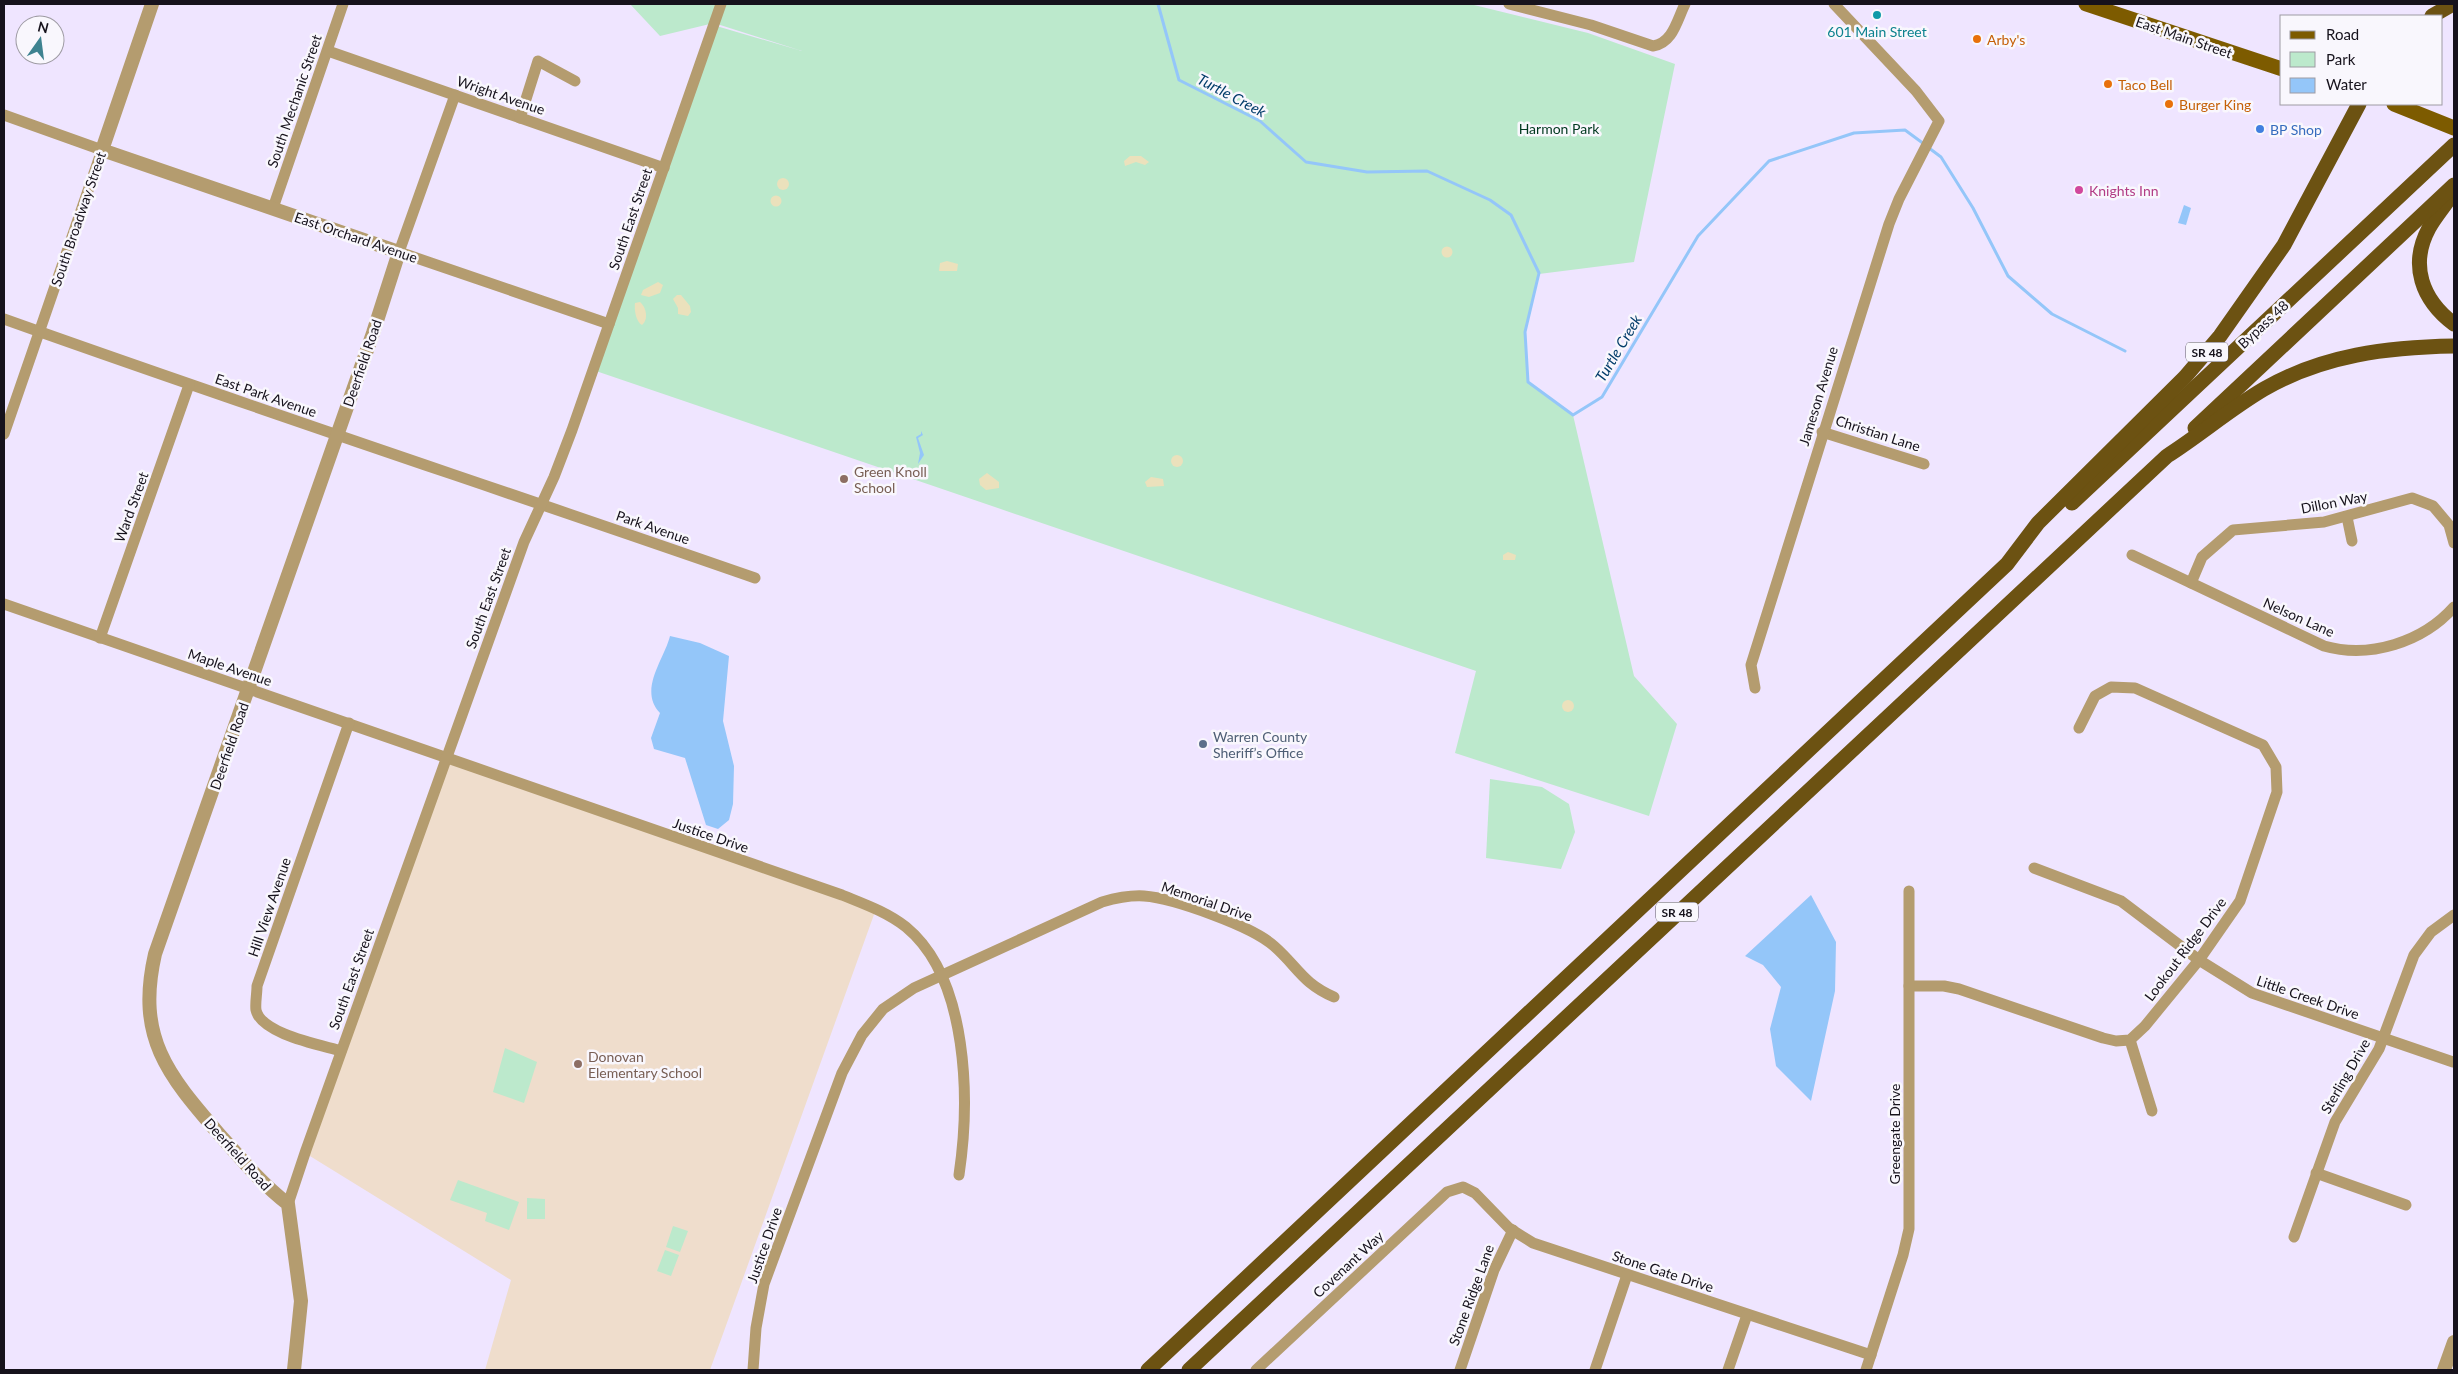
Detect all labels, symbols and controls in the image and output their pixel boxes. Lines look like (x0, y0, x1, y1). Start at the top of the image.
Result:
marker: 601 Main Street (1871, 9, 1883, 21)
street label: East Main Street (2133, 13, 2235, 61)
north arrow (15, 15, 65, 65)
legend (2280, 15, 2443, 105)
text: N (36, 17, 51, 36)
place label: 601 Main Street (1827, 23, 1927, 40)
text: Road (2326, 25, 2359, 43)
place label: Arby's (1987, 31, 2025, 48)
street label: South Mechanic Street (263, 32, 325, 170)
marker: Arby's (1971, 33, 1983, 45)
text: Park (2326, 50, 2356, 68)
water label: Turtle Creek (1195, 69, 1270, 121)
street label: Wright Avenue (455, 72, 547, 118)
text: Water (2326, 75, 2367, 93)
place label: Taco Bell (2118, 76, 2173, 93)
marker: Taco Bell (2102, 78, 2114, 90)
place label: Burger King (2179, 96, 2251, 113)
marker: Burger King (2163, 98, 2175, 110)
park label: Harmon Park (1519, 120, 1600, 137)
place label: BP Shop (2270, 121, 2322, 138)
marker: BP Shop (2254, 123, 2266, 135)
street label: South Broadway Street (47, 149, 109, 289)
street label: South East Street (605, 166, 655, 272)
place label: Knights Inn (2089, 182, 2159, 199)
marker: Knights Inn (2073, 184, 2085, 196)
street label: East Orchard Avenue (292, 208, 420, 266)
street label: Bypass 48 (2234, 296, 2292, 352)
water label: Turtle Creek (1591, 310, 1645, 385)
street label: Deerfield Road (339, 317, 385, 409)
road number: SR 48 (2186, 342, 2228, 362)
street label: Jameson Avenue (1795, 344, 1841, 448)
street label: East Park Avenue (213, 370, 319, 420)
street label: Christian Lane (1834, 411, 1922, 455)
place label: Green Knoll School (854, 463, 927, 496)
street label: Ward Street (110, 469, 152, 545)
marker: Green Knoll School (838, 473, 850, 485)
street label: Dillon Way (2299, 487, 2369, 517)
street label: Park Avenue (614, 506, 692, 548)
street label: South East Street (462, 545, 514, 651)
street label: Nelson Lane (2261, 594, 2337, 640)
street label: Maple Avenue (186, 645, 274, 689)
street label: Deerfield Road (206, 700, 252, 792)
place label: Warren County Sheriff’s Office (1213, 728, 1308, 761)
marker: Warren County Sheriff’s Office (1197, 738, 1209, 750)
street label: Justice Drive (671, 814, 751, 856)
street label: Hill View Avenue (244, 855, 294, 959)
street label: Memorial Drive (1159, 877, 1255, 925)
street label: Lookout Ridge Drive (2141, 894, 2229, 1004)
road number: SR 48 (1656, 902, 1698, 922)
street label: South East Street (325, 926, 377, 1032)
street label: Little Creek Drive (2254, 971, 2362, 1023)
street label: Sterling Drive (2317, 1036, 2373, 1116)
place label: Donovan Elementary School (588, 1048, 702, 1081)
marker: Donovan Elementary School (572, 1058, 584, 1070)
street label: Greengate Drive (1886, 1083, 1903, 1185)
street label: Deerfield Road (201, 1114, 275, 1194)
street label: Justice Drive (743, 1205, 785, 1285)
street label: Covenant Way (1309, 1227, 1387, 1301)
street label: Stone Ridge Lane (1445, 1242, 1497, 1348)
street label: Stone Gate Drive (1610, 1247, 1716, 1295)

